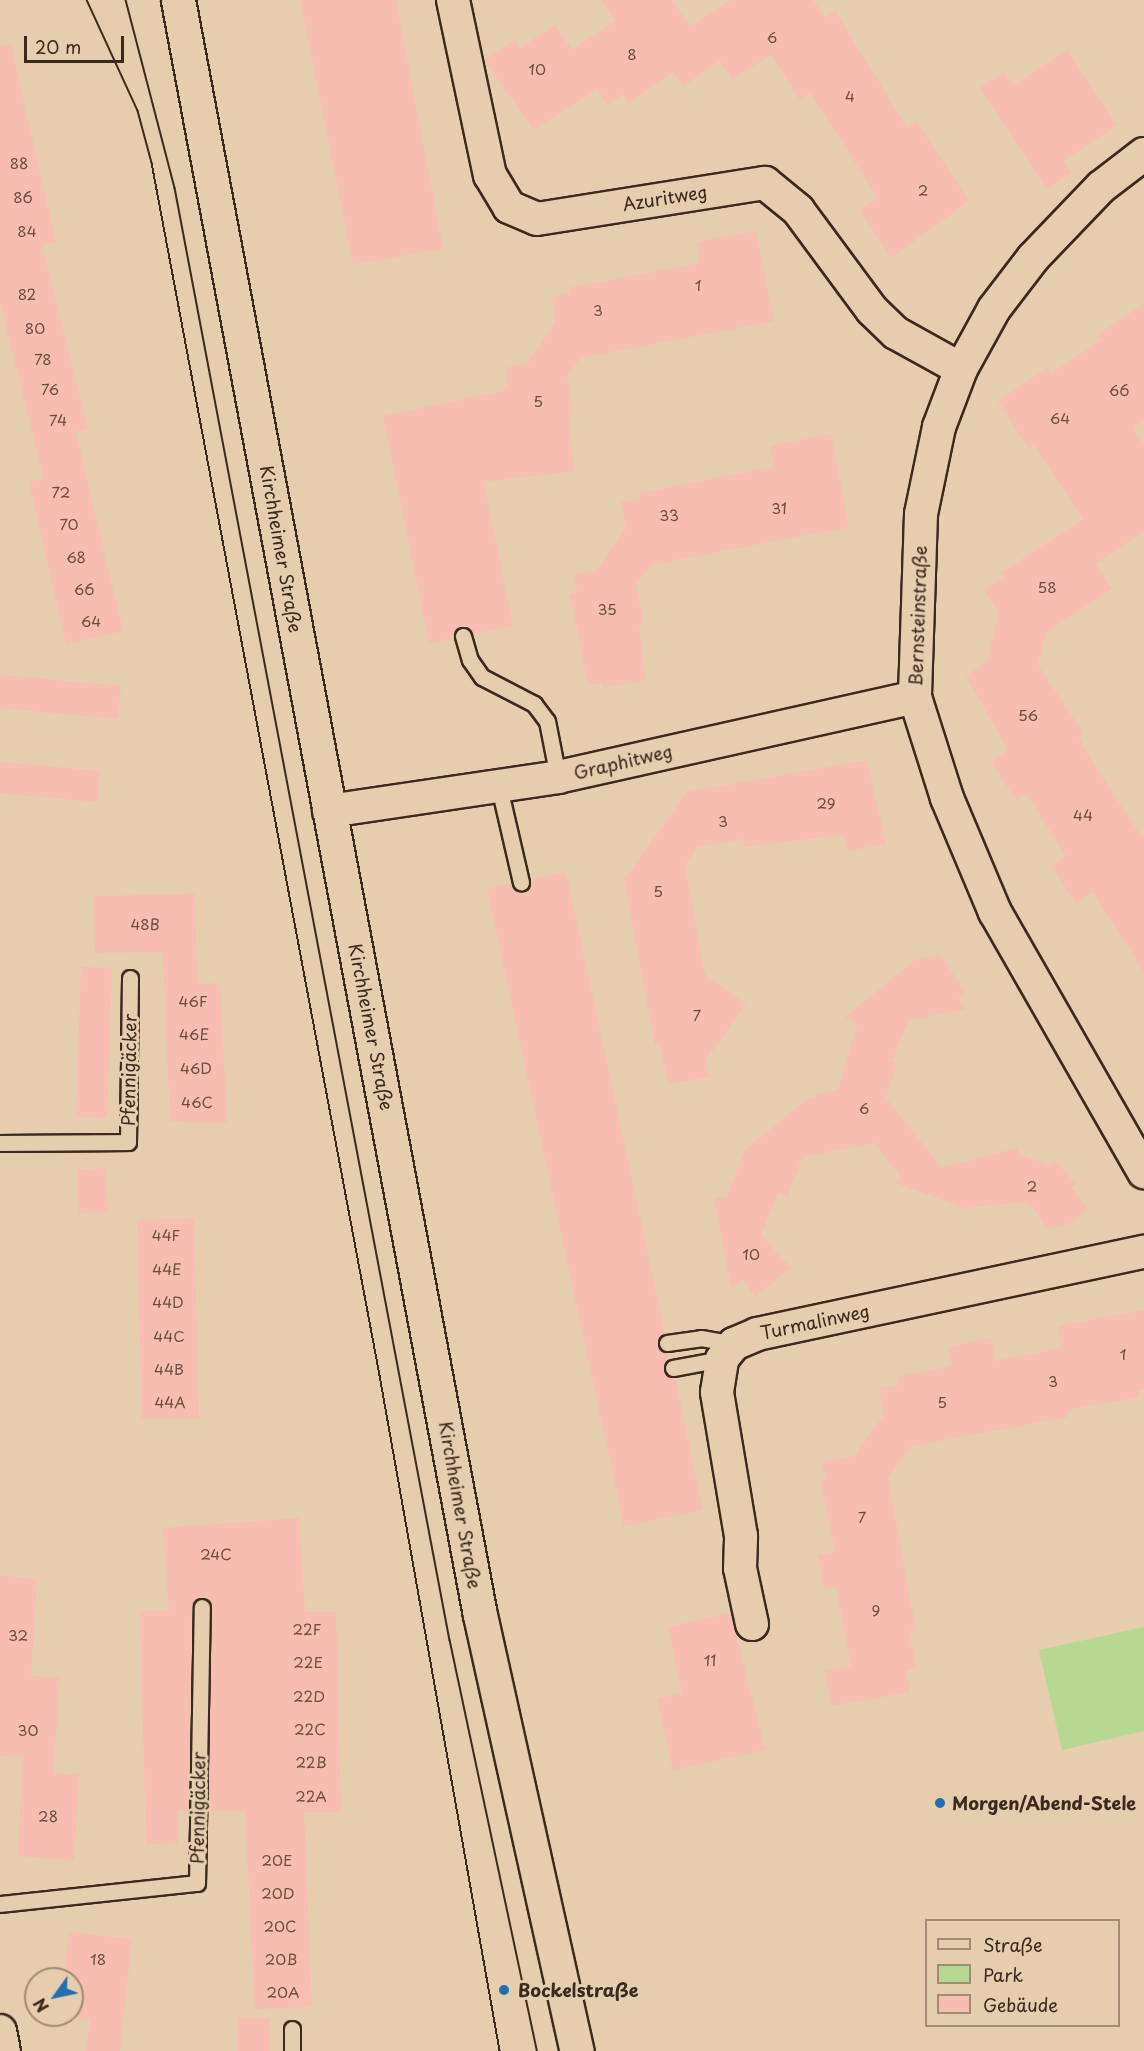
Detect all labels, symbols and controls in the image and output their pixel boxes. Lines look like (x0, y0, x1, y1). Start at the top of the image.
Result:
scale bar (27, 24, 128, 62)
house number: 6 (767, 28, 777, 46)
text: 20 m (35, 33, 81, 60)
house number: 8 (627, 45, 637, 63)
house number: 10 (528, 60, 546, 78)
house number: 4 (845, 87, 855, 105)
house number: 88 (10, 154, 28, 172)
street label: Azuritweg (621, 181, 709, 215)
house number: 2 (918, 181, 928, 199)
house number: 86 (13, 188, 33, 206)
house number: 84 (17, 222, 37, 240)
house number: 1 (695, 276, 701, 294)
house number: 82 (18, 285, 36, 303)
house number: 3 (593, 301, 603, 319)
house number: 80 (25, 319, 45, 337)
house number: 78 (34, 350, 52, 368)
house number: 76 (41, 380, 59, 398)
house number: 66 (1109, 381, 1129, 399)
house number: 5 (533, 392, 543, 410)
house number: 64 (1050, 409, 1070, 427)
house number: 74 (49, 411, 67, 429)
street label: Kirchheimer Straße (256, 464, 306, 634)
house number: 72 (52, 483, 70, 501)
house number: 31 (771, 499, 787, 517)
house number: 33 (659, 506, 679, 524)
house number: 70 (59, 515, 79, 533)
street label: Bernsteinstraße (905, 545, 931, 687)
house number: 68 (66, 548, 86, 566)
house number: 58 (1037, 578, 1057, 596)
house number: 66 (74, 580, 94, 598)
house number: 35 (597, 600, 617, 618)
house number: 64 (81, 612, 101, 630)
house number: 56 (1018, 706, 1038, 724)
street label: Graphitweg (571, 740, 675, 784)
house number: 29 (816, 794, 836, 812)
house number: 44 (1073, 806, 1093, 824)
house number: 3 (718, 812, 728, 830)
house number: 5 (653, 882, 663, 900)
house number: 48B (130, 915, 160, 933)
street label: Kirchheimer Straße (344, 942, 398, 1112)
house number: 46F (178, 992, 208, 1010)
house number: 7 (693, 1006, 701, 1024)
street label: Pfennigäcker (117, 1014, 141, 1126)
house number: 46E (179, 1025, 209, 1043)
house number: 46D (180, 1059, 212, 1077)
house number: 46C (181, 1093, 213, 1111)
house number: 6 (859, 1099, 869, 1117)
house number: 2 (1027, 1177, 1037, 1195)
house number: 44F (152, 1226, 180, 1244)
house number: 10 (742, 1245, 760, 1263)
house number: 44E (152, 1260, 182, 1278)
house number: 44D (152, 1293, 184, 1311)
street label: Turmalinweg (758, 1300, 872, 1344)
house number: 44C (153, 1327, 185, 1345)
house number: 1 (1120, 1345, 1126, 1363)
house number: 44B (154, 1360, 184, 1378)
house number: 3 (1048, 1372, 1058, 1390)
house number: 44A (154, 1393, 186, 1411)
house number: 5 (937, 1393, 947, 1411)
street label: Kirchheimer Straße (435, 1420, 485, 1590)
house number: 7 (858, 1508, 866, 1526)
house number: 24C (200, 1545, 232, 1563)
house number: 9 (872, 1601, 880, 1619)
house number: 22F (293, 1620, 321, 1638)
house number: 32 (8, 1626, 28, 1644)
house number: 11 (704, 1651, 716, 1669)
house number: 22E (293, 1653, 323, 1671)
house number: 22D (293, 1687, 325, 1705)
house number: 22C (294, 1720, 326, 1738)
house number: 30 (18, 1721, 38, 1739)
street label: Pfennigäcker (186, 1752, 210, 1864)
house number: 22B (295, 1753, 327, 1771)
house number: 22A (295, 1787, 327, 1805)
place label: Morgen/Abend-Stele (952, 1792, 1136, 1814)
marker: Morgen/Abend-Stele (933, 1796, 947, 1810)
house number: 28 (38, 1807, 58, 1825)
house number: 20E (262, 1851, 292, 1869)
house number: 20D (261, 1884, 295, 1902)
house number: 20C (264, 1917, 296, 1935)
legend (925, 1919, 1120, 2027)
text: Straße (983, 1931, 1043, 1958)
house number: 18 (90, 1950, 106, 1968)
house number: 20B (265, 1950, 297, 1968)
text: Park (983, 1961, 1023, 1988)
north arrow (24, 1967, 84, 2027)
place label: Bockelstraße (518, 1979, 638, 2001)
marker: Bockelstraße (495, 1981, 513, 1999)
house number: 20A (267, 1983, 299, 2001)
text: Gebäude (983, 1991, 1058, 2018)
text: N (27, 1994, 54, 2018)

